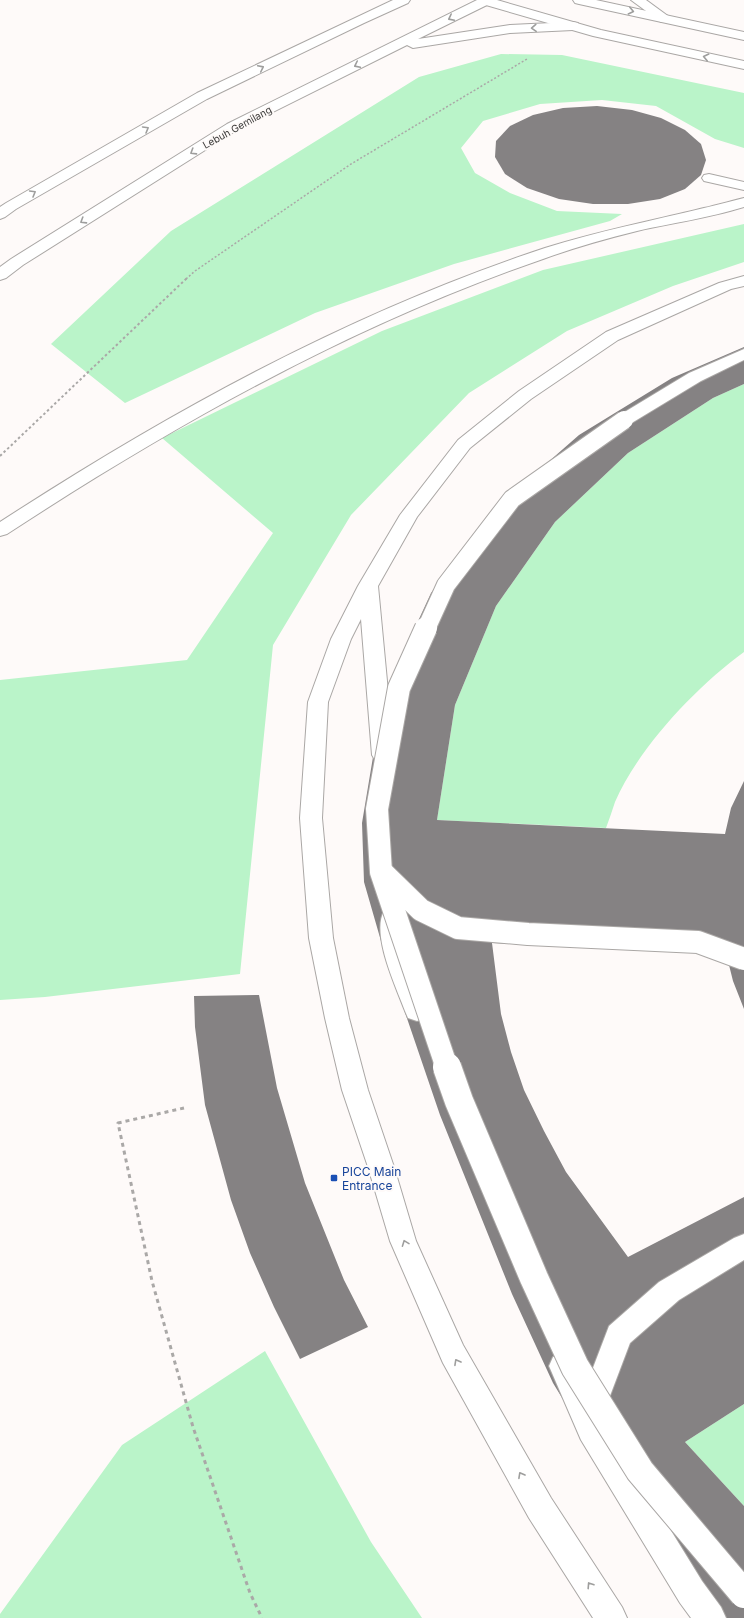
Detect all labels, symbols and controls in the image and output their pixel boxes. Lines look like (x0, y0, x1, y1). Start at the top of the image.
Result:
one-way arrow (627, 6, 634, 14)
one-way arrow (447, 13, 455, 21)
one-way arrow (531, 24, 537, 32)
one-way arrow (703, 53, 709, 61)
one-way arrow (354, 60, 361, 68)
one-way arrow (256, 65, 264, 73)
street label: Lebuh Gemilang (201, 103, 273, 151)
one-way arrow (142, 126, 149, 133)
one-way arrow (190, 147, 197, 155)
one-way arrow (29, 191, 36, 198)
one-way arrow (80, 216, 87, 224)
place label: PICC Main Entrance (342, 1164, 401, 1193)
marker: PICC Main Entrance (329, 1173, 339, 1183)
one-way arrow (401, 1239, 409, 1246)
one-way arrow (455, 1359, 462, 1366)
one-way arrow (519, 1472, 526, 1479)
one-way arrow (587, 1582, 595, 1589)

